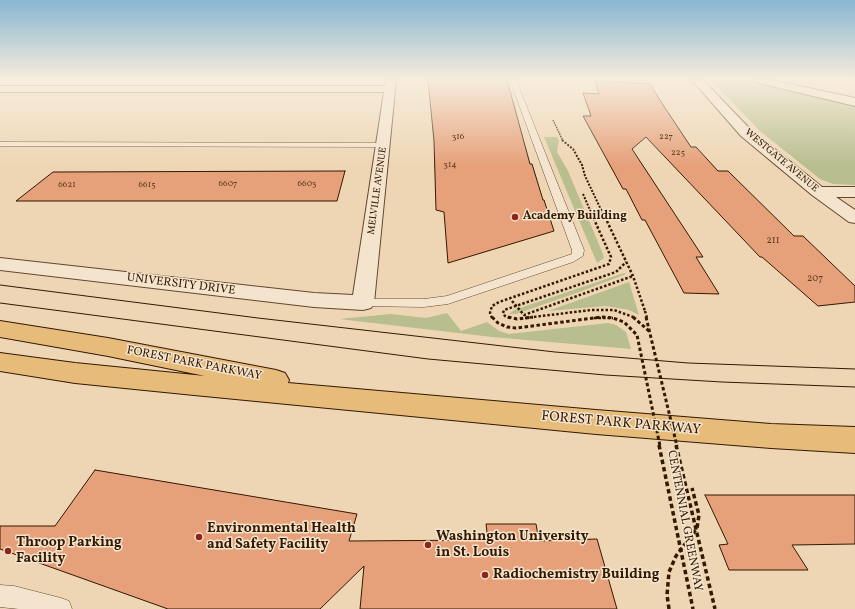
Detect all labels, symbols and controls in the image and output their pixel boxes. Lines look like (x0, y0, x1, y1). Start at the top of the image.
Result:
street label: WESTGATE AVENUE (742, 127, 820, 195)
house number: 316 (452, 132, 464, 142)
house number: 227 (659, 132, 673, 142)
street label: MELVILLE AVENUE (366, 146, 390, 236)
house number: 225 (671, 148, 685, 158)
house number: 314 (443, 160, 457, 170)
house number: 6607 (219, 179, 237, 189)
house number: 6603 (298, 179, 316, 189)
house number: 6621 (58, 180, 76, 190)
house number: 6615 (139, 180, 155, 190)
place label: Academy Building (523, 210, 627, 224)
marker: Academy Building (510, 212, 520, 222)
house number: 211 (766, 235, 780, 247)
street label: UNIVERSITY DRIVE (126, 271, 236, 299)
house number: 207 (807, 273, 823, 285)
street label: FOREST PARK PARKWAY (125, 344, 263, 384)
street label: FOREST PARK PARKWAY (541, 409, 701, 439)
street label: CENTENNIAL GREENWAY (663, 449, 705, 593)
place label: Environmental Health and Safety Facility (207, 521, 356, 554)
place label: Washington University in St. Louis (436, 529, 589, 562)
marker: Environmental Health and Safety Facility (194, 532, 204, 542)
place label: Throop Parking Facility (16, 535, 122, 568)
marker: Washington University in St. Louis (423, 540, 433, 550)
marker: Throop Parking Facility (3, 546, 13, 556)
place label: Radiochemistry Building (493, 567, 660, 583)
marker: Radiochemistry Building (480, 570, 490, 580)

